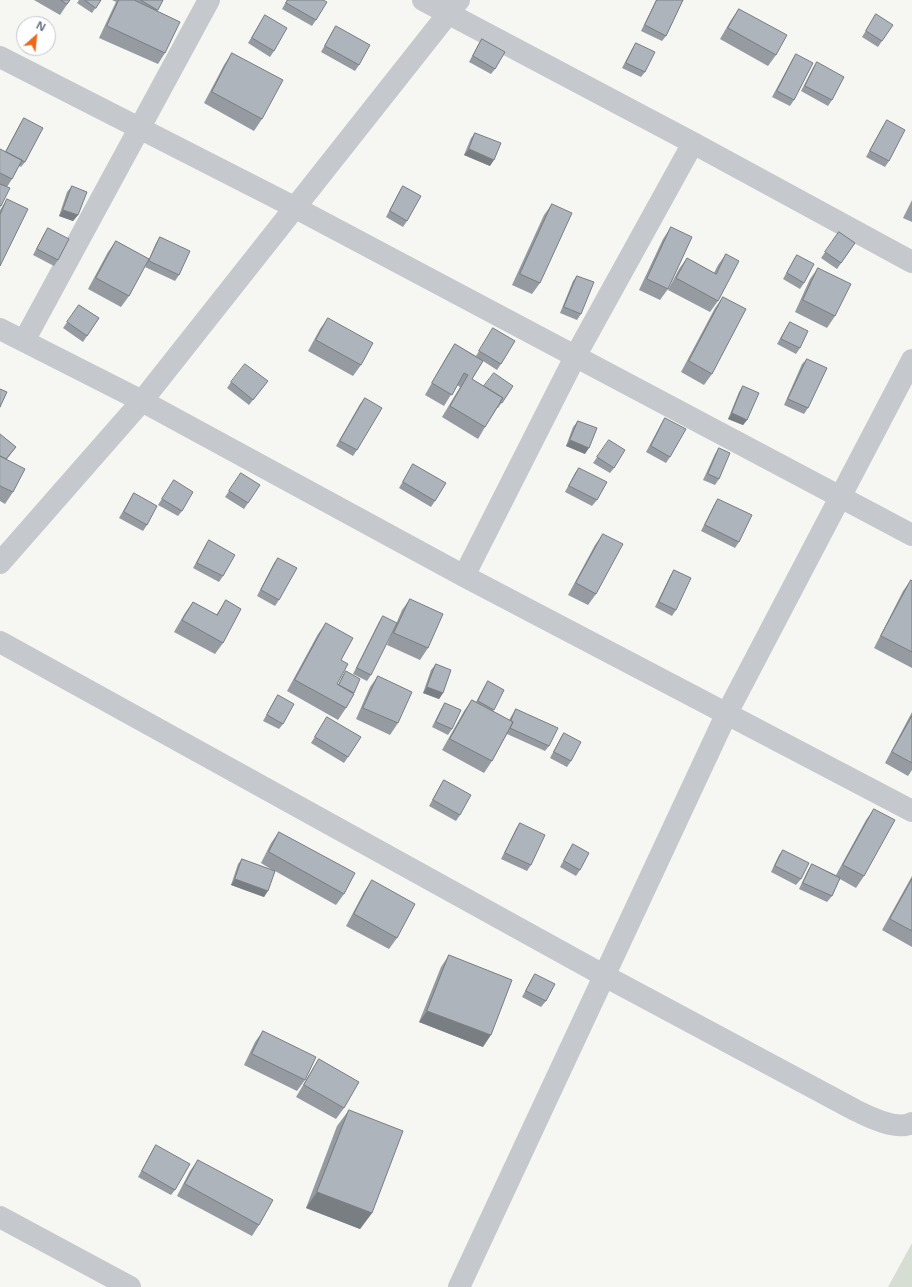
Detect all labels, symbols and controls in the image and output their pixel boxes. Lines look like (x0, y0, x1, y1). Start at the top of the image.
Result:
north arrow (16, 16, 56, 56)
text: N (34, 17, 49, 34)

